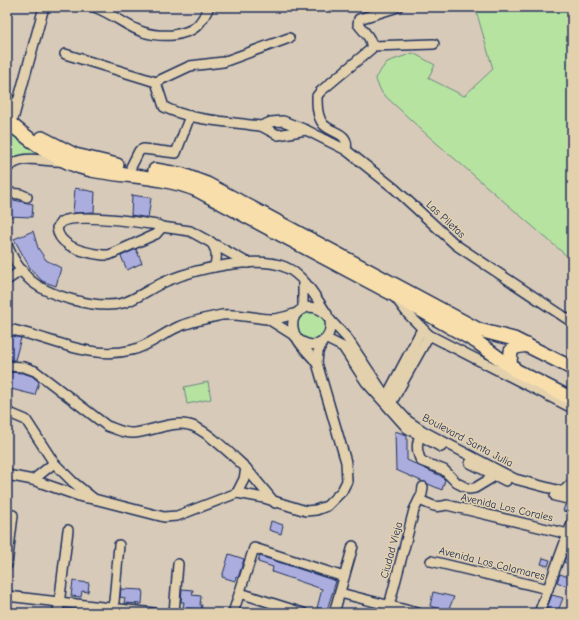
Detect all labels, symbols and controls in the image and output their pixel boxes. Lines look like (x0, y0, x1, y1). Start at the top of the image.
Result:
street label: Las Piletas (423, 198, 468, 241)
street label: Boulevard Santa Julia (420, 411, 515, 470)
street label: Avenida Los Corales (460, 491, 555, 525)
street label: Ciudad Vieja (378, 520, 405, 580)
street label: Avenida Los Calamares (437, 544, 547, 583)

